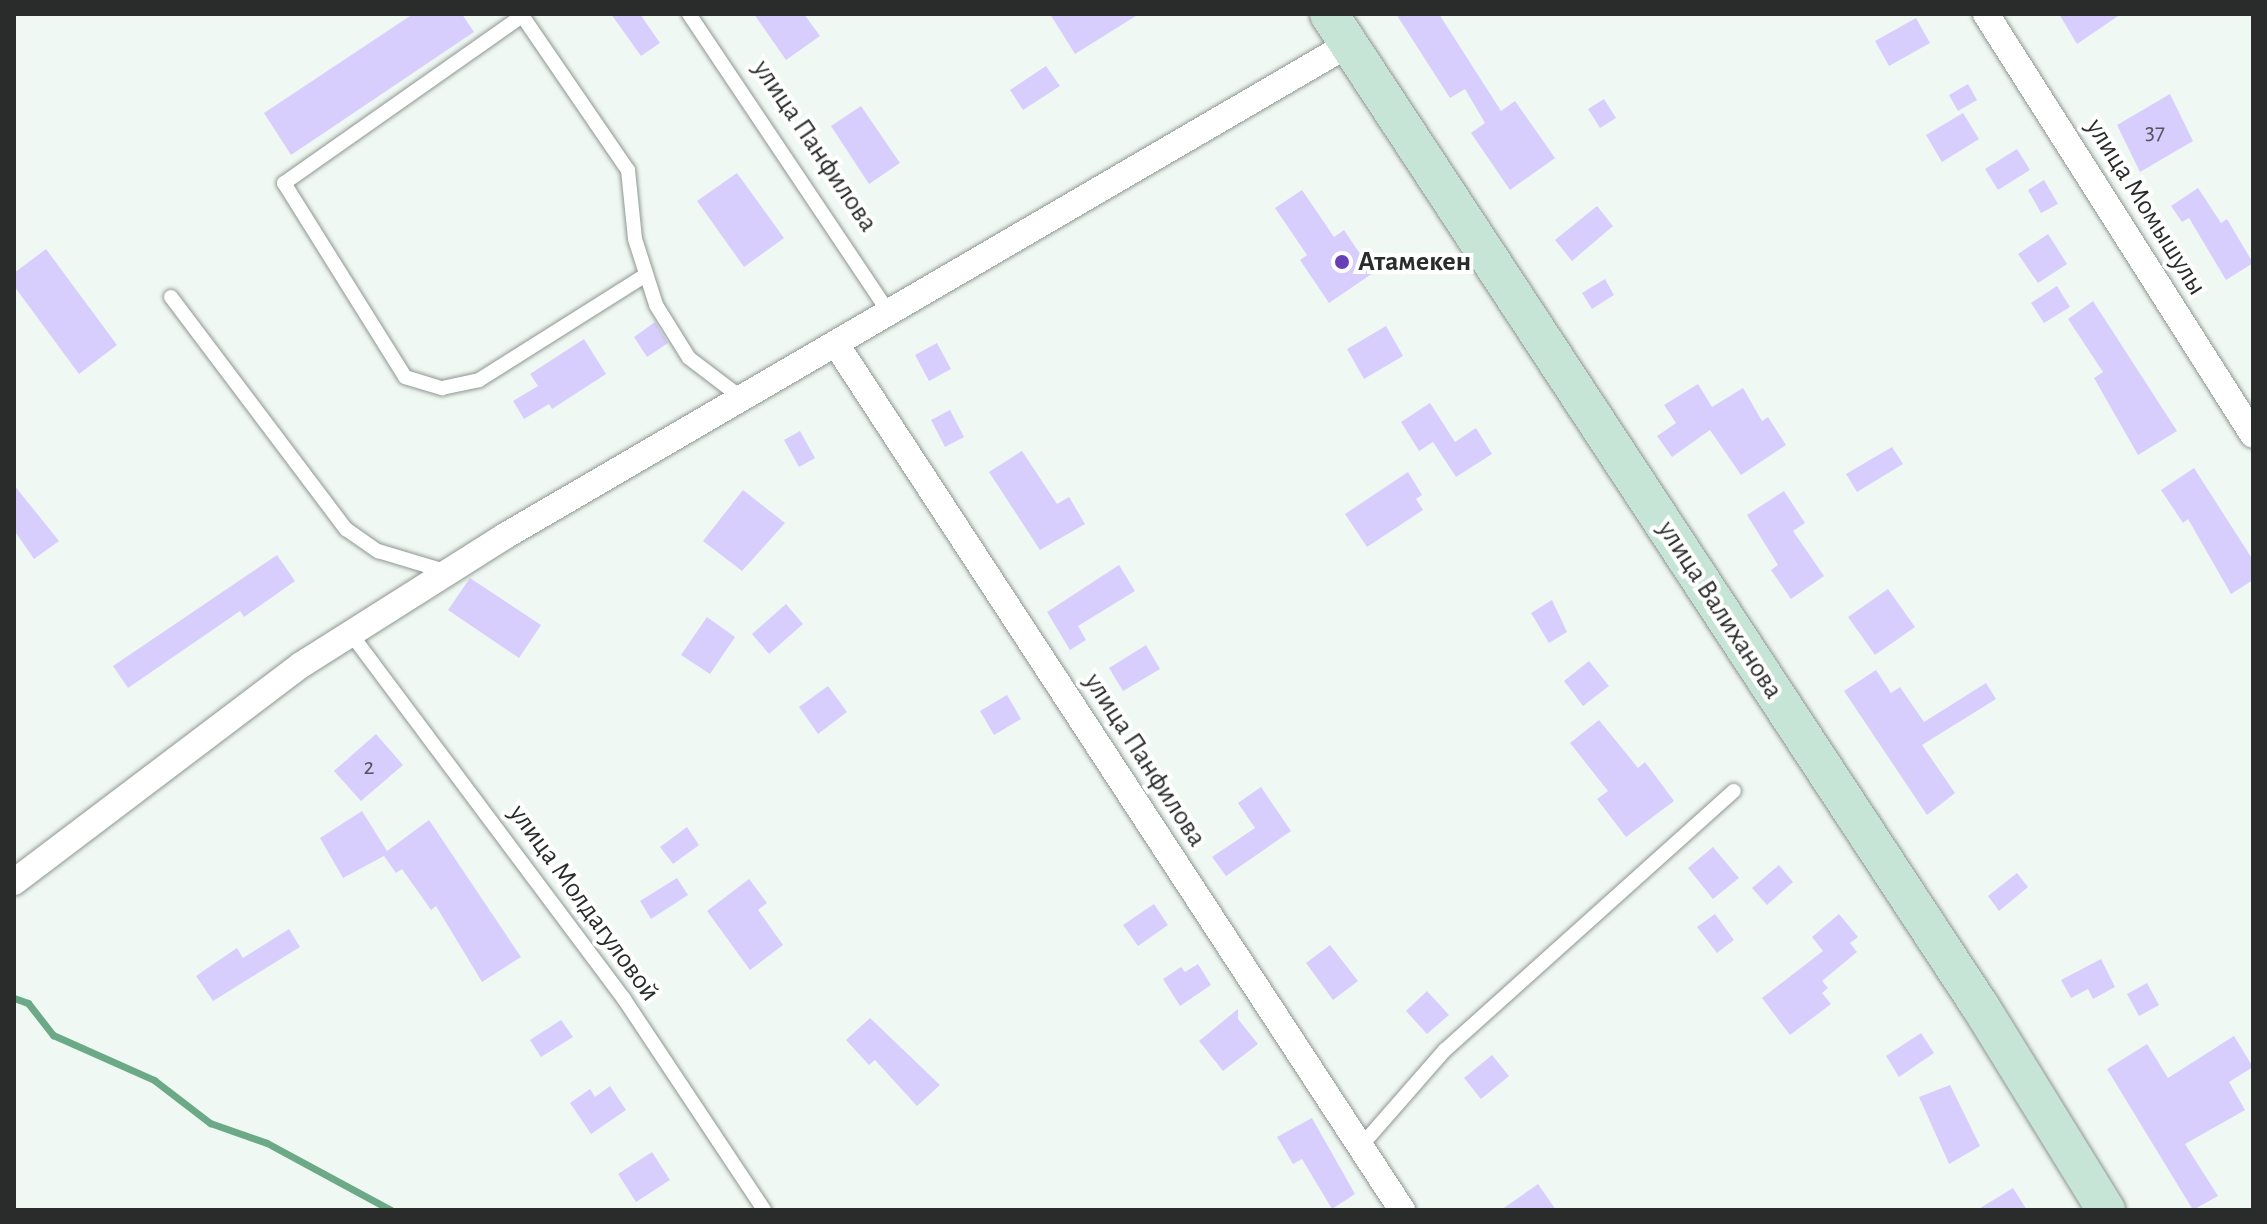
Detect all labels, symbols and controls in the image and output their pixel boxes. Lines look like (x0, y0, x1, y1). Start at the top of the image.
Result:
street label: улица Панфилова (745, 54, 885, 238)
street label: улица Момышулы (2078, 113, 2214, 301)
house number: 37 (2145, 119, 2165, 147)
place label: Атамекен (1358, 245, 1471, 279)
marker: Атамекен (1333, 253, 1351, 271)
street label: улица Валиханова (1650, 515, 1790, 705)
street label: улица Панфилова (1076, 667, 1214, 853)
house number: 2 (364, 754, 374, 782)
street label: улица Молдагуловой (501, 798, 667, 1008)

